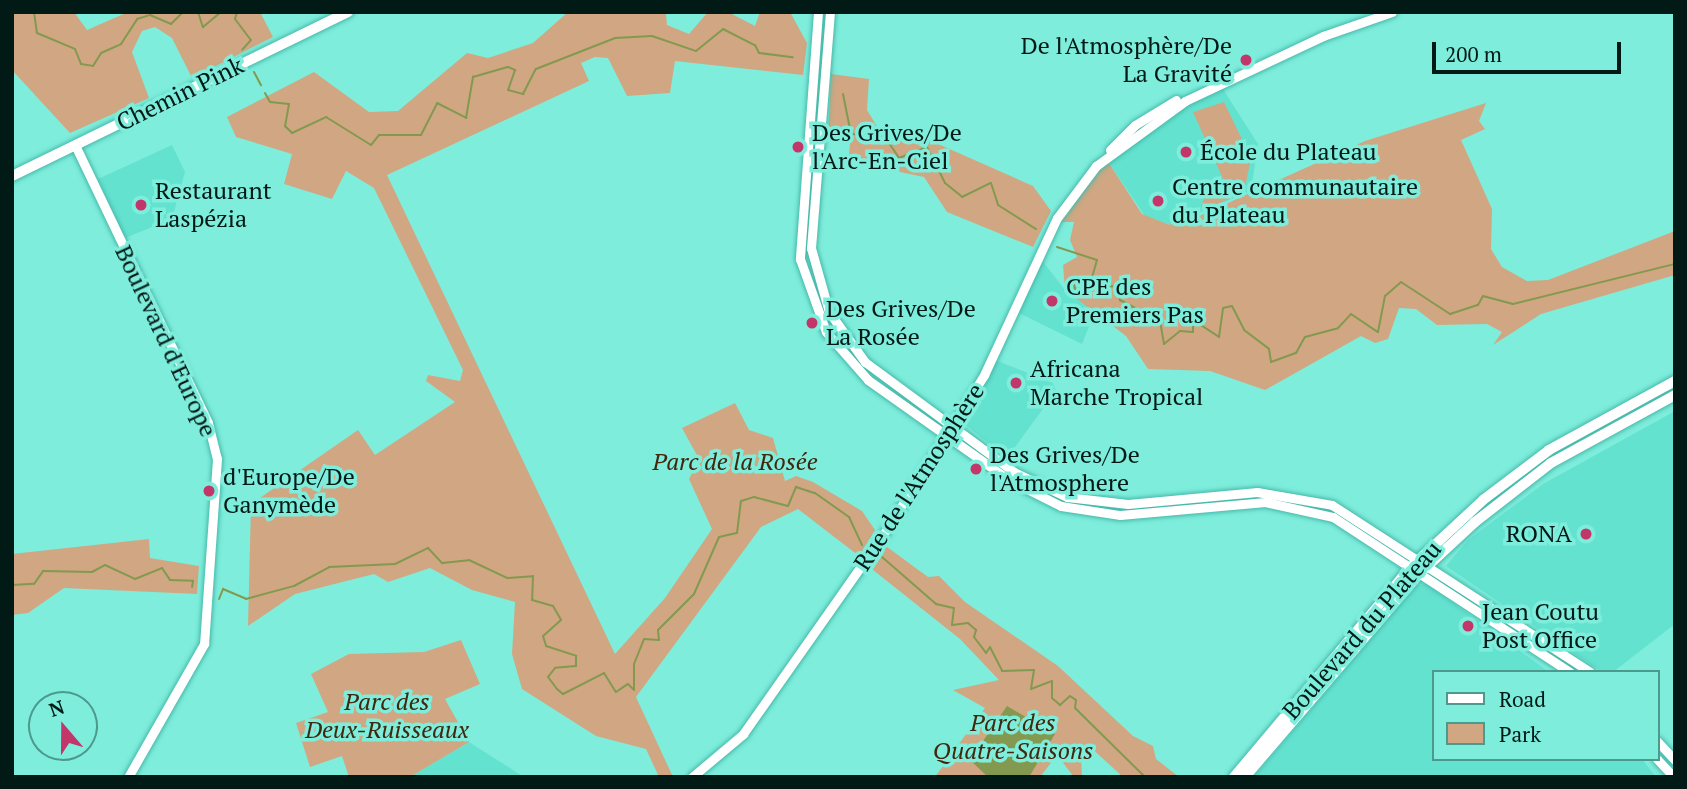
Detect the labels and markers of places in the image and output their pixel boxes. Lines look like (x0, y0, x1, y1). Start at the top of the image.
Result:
place label: De l'Atmosphère/De La Gravité (1021, 32, 1232, 88)
marker: De l'Atmosphère/De La Gravité (1238, 52, 1254, 68)
place label: Des Grives/De l'Arc-En-Ciel (812, 119, 962, 175)
place label: École du Plateau (1200, 138, 1377, 166)
marker: Des Grives/De l'Arc-En-Ciel (790, 139, 806, 155)
marker: École du Plateau (1178, 144, 1194, 160)
place label: Centre communautaire du Plateau (1172, 173, 1418, 229)
place label: Restaurant Laspézia (155, 177, 272, 233)
marker: Centre communautaire du Plateau (1150, 193, 1166, 209)
marker: Restaurant Laspézia (133, 197, 149, 213)
place label: CPE des Premiers Pas (1066, 273, 1204, 329)
marker: CPE des Premiers Pas (1044, 293, 1060, 309)
place label: Des Grives/De La Rosée (826, 295, 976, 351)
marker: Des Grives/De La Rosée (804, 315, 820, 331)
place label: Africana Marche Tropical (1030, 355, 1203, 411)
marker: Africana Marche Tropical (1008, 375, 1024, 391)
place label: Des Grives/De l'Atmosphere (990, 441, 1140, 497)
marker: Des Grives/De l'Atmosphere (968, 461, 984, 477)
place label: d'Europe/De Ganymède (223, 463, 355, 519)
marker: d'Europe/De Ganymède (201, 483, 217, 499)
place label: RONA (1506, 520, 1572, 548)
marker: RONA (1578, 526, 1594, 542)
place label: Jean Coutu Post Office (1482, 598, 1599, 654)
marker: Jean Coutu Post Office (1460, 618, 1476, 634)

